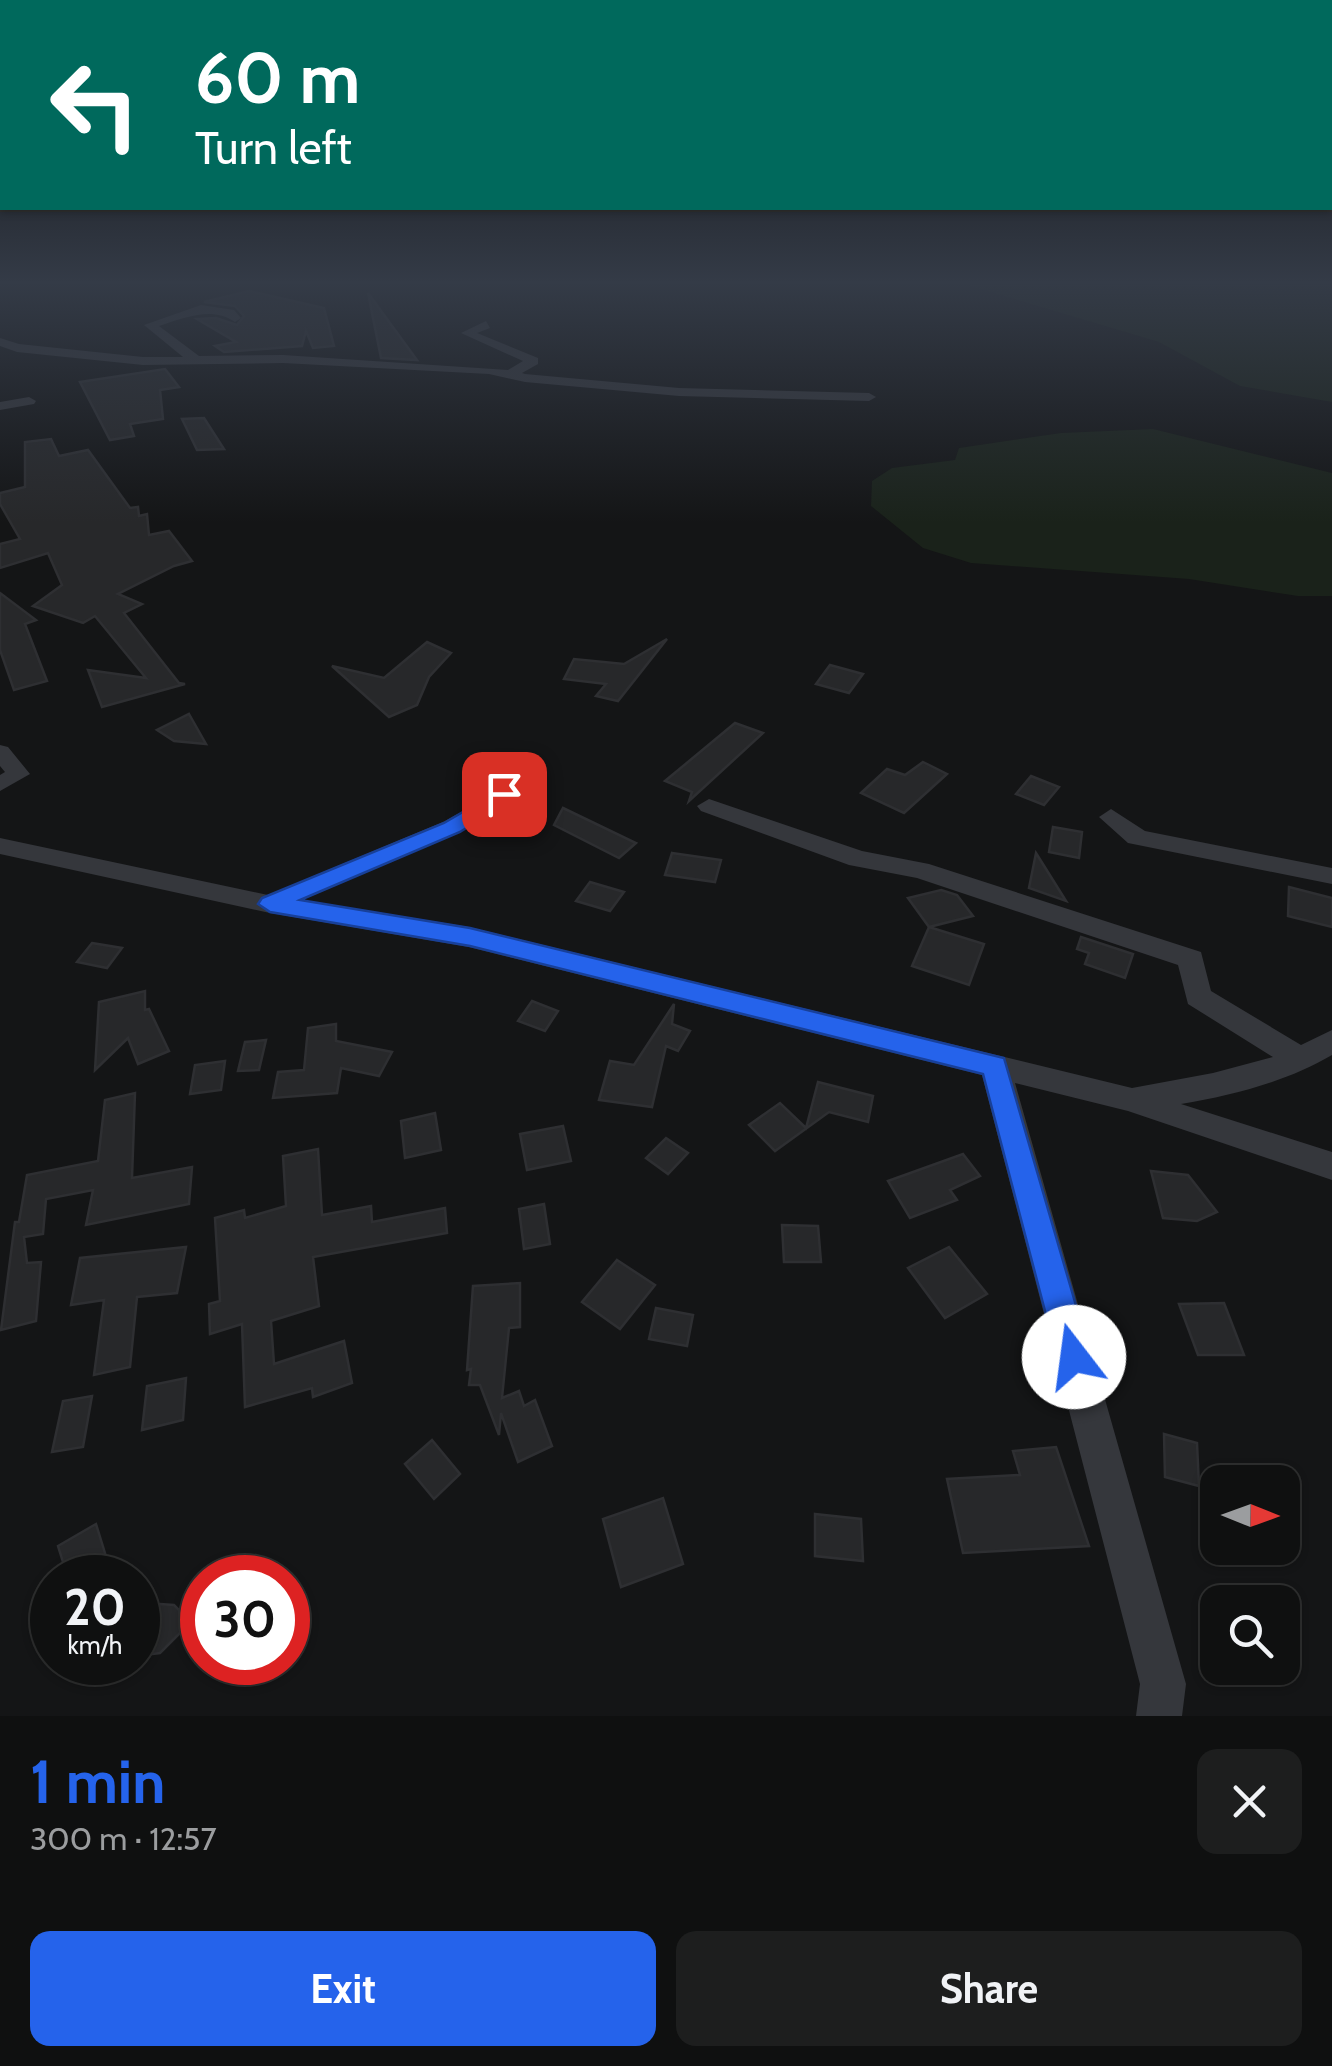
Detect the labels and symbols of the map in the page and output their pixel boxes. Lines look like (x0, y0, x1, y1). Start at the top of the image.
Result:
pin (462, 752, 547, 837)
position arrow (1022, 1305, 1126, 1409)
north arrow (1200, 1465, 1300, 1565)
speed limit sign: 30 (180, 1555, 310, 1685)

